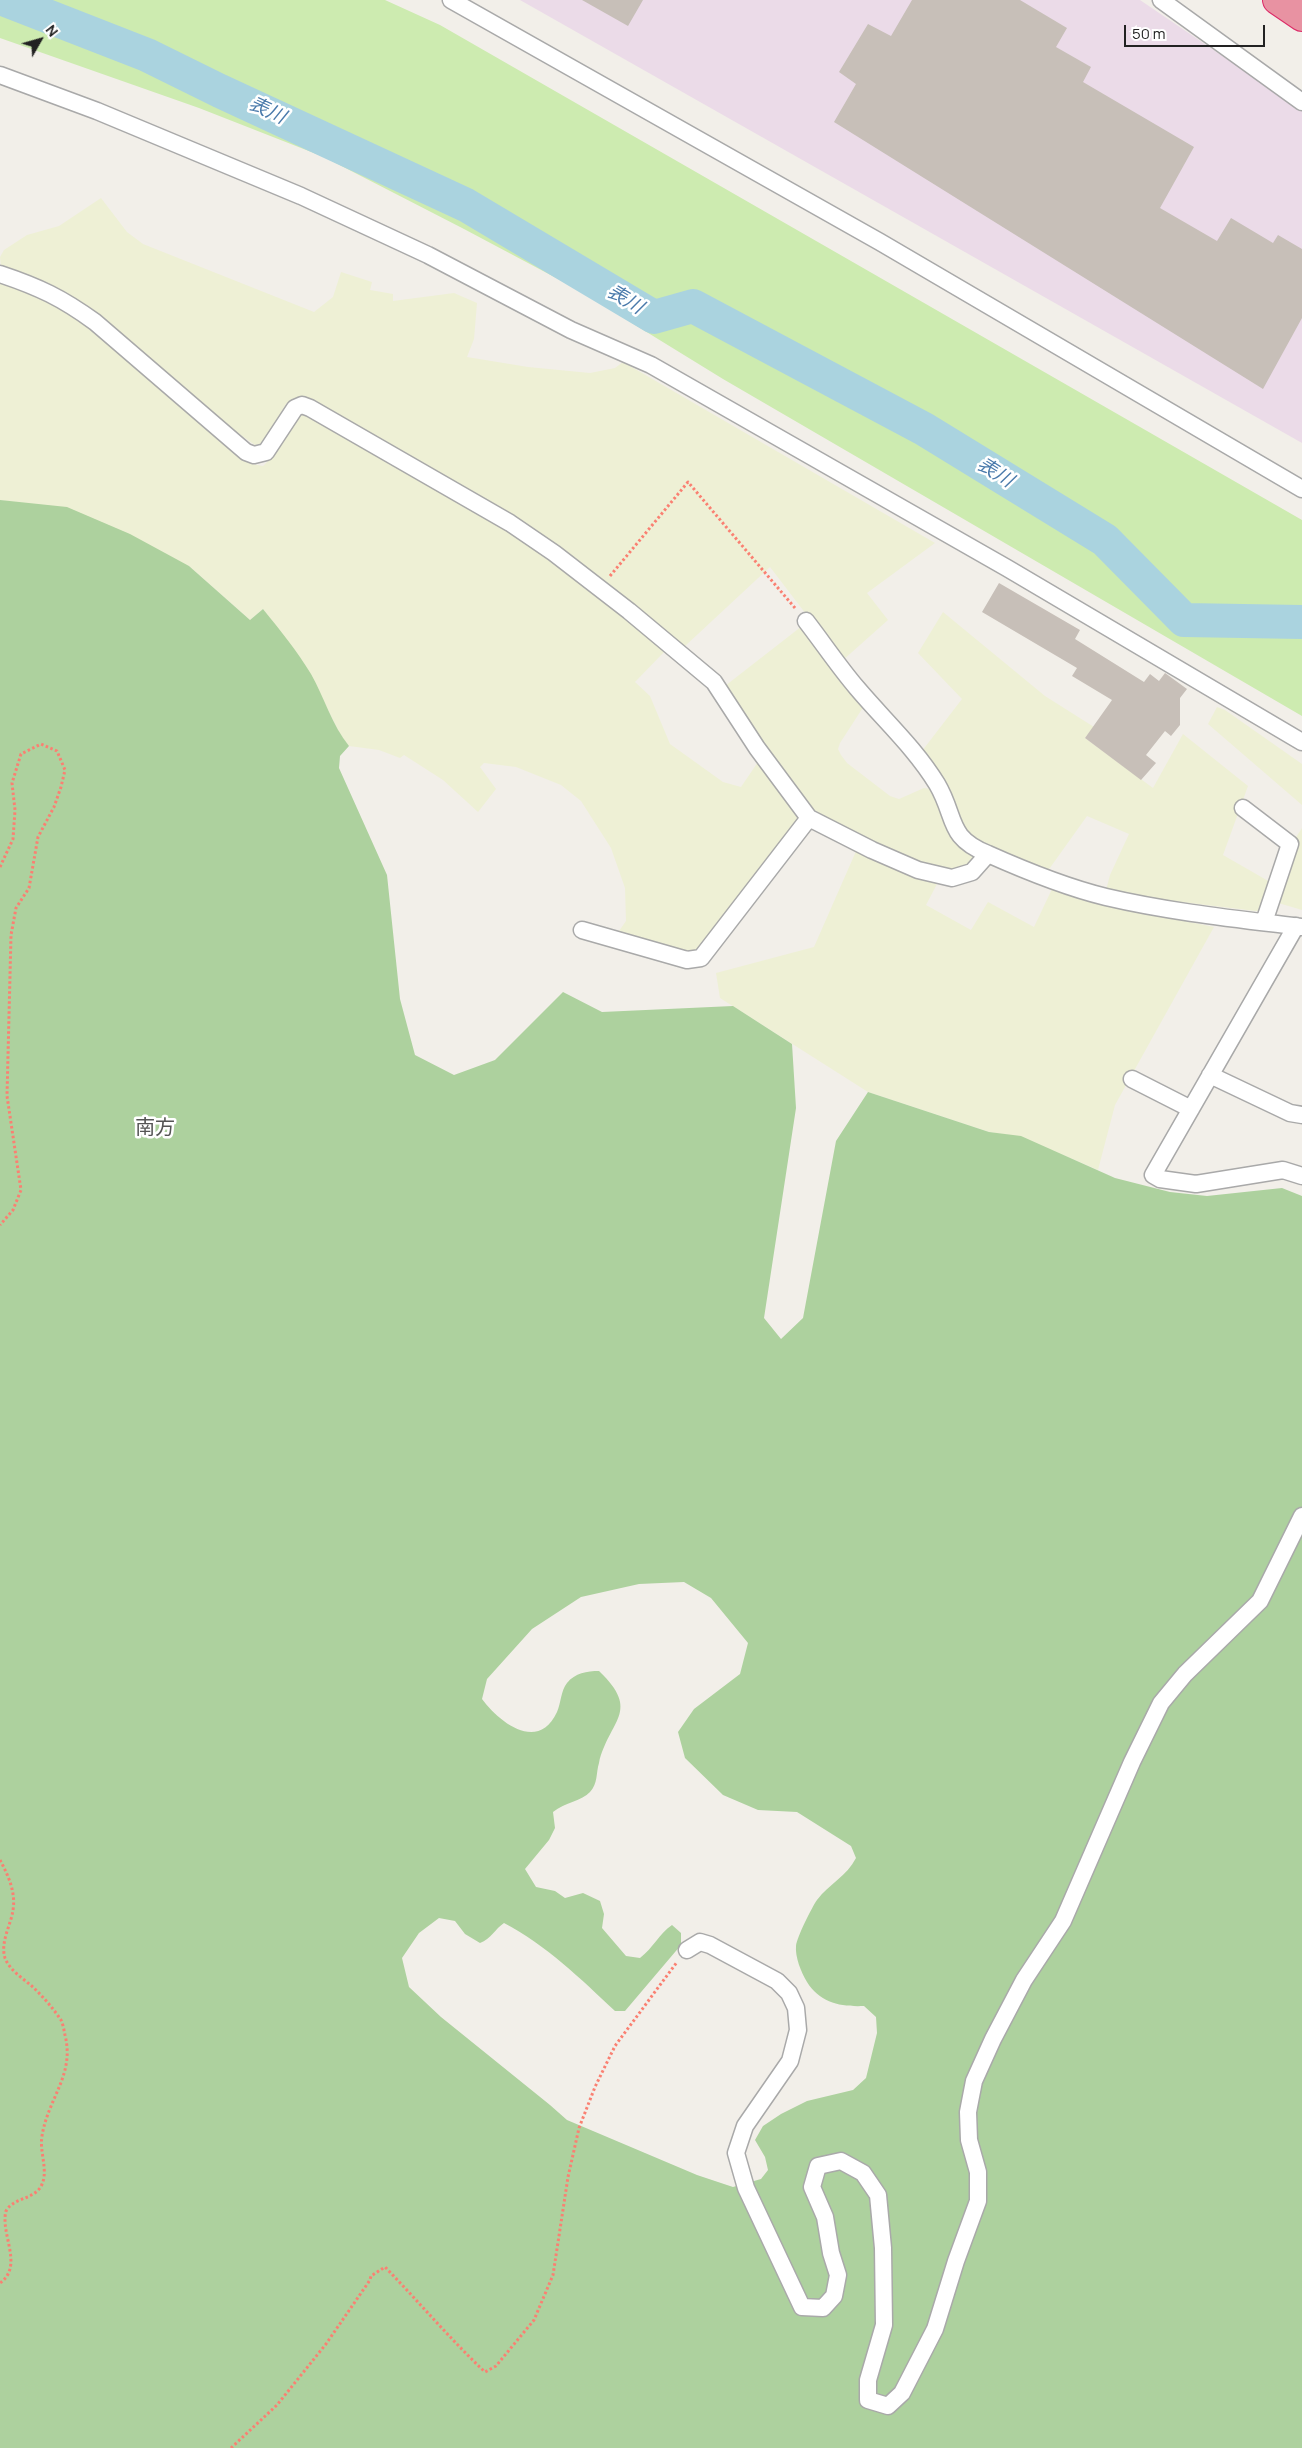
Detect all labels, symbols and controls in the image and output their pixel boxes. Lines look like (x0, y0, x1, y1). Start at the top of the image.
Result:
north arrow (15, 15, 65, 65)
scale bar (1127, 15, 1268, 47)
text: N (42, 21, 63, 40)
text: 50 m (1132, 23, 1166, 44)
water label: 表川 (245, 93, 289, 129)
water label: 表川 (603, 280, 647, 320)
water label: 表川 (973, 453, 1017, 493)
district label: 南方 (135, 1116, 175, 1140)

